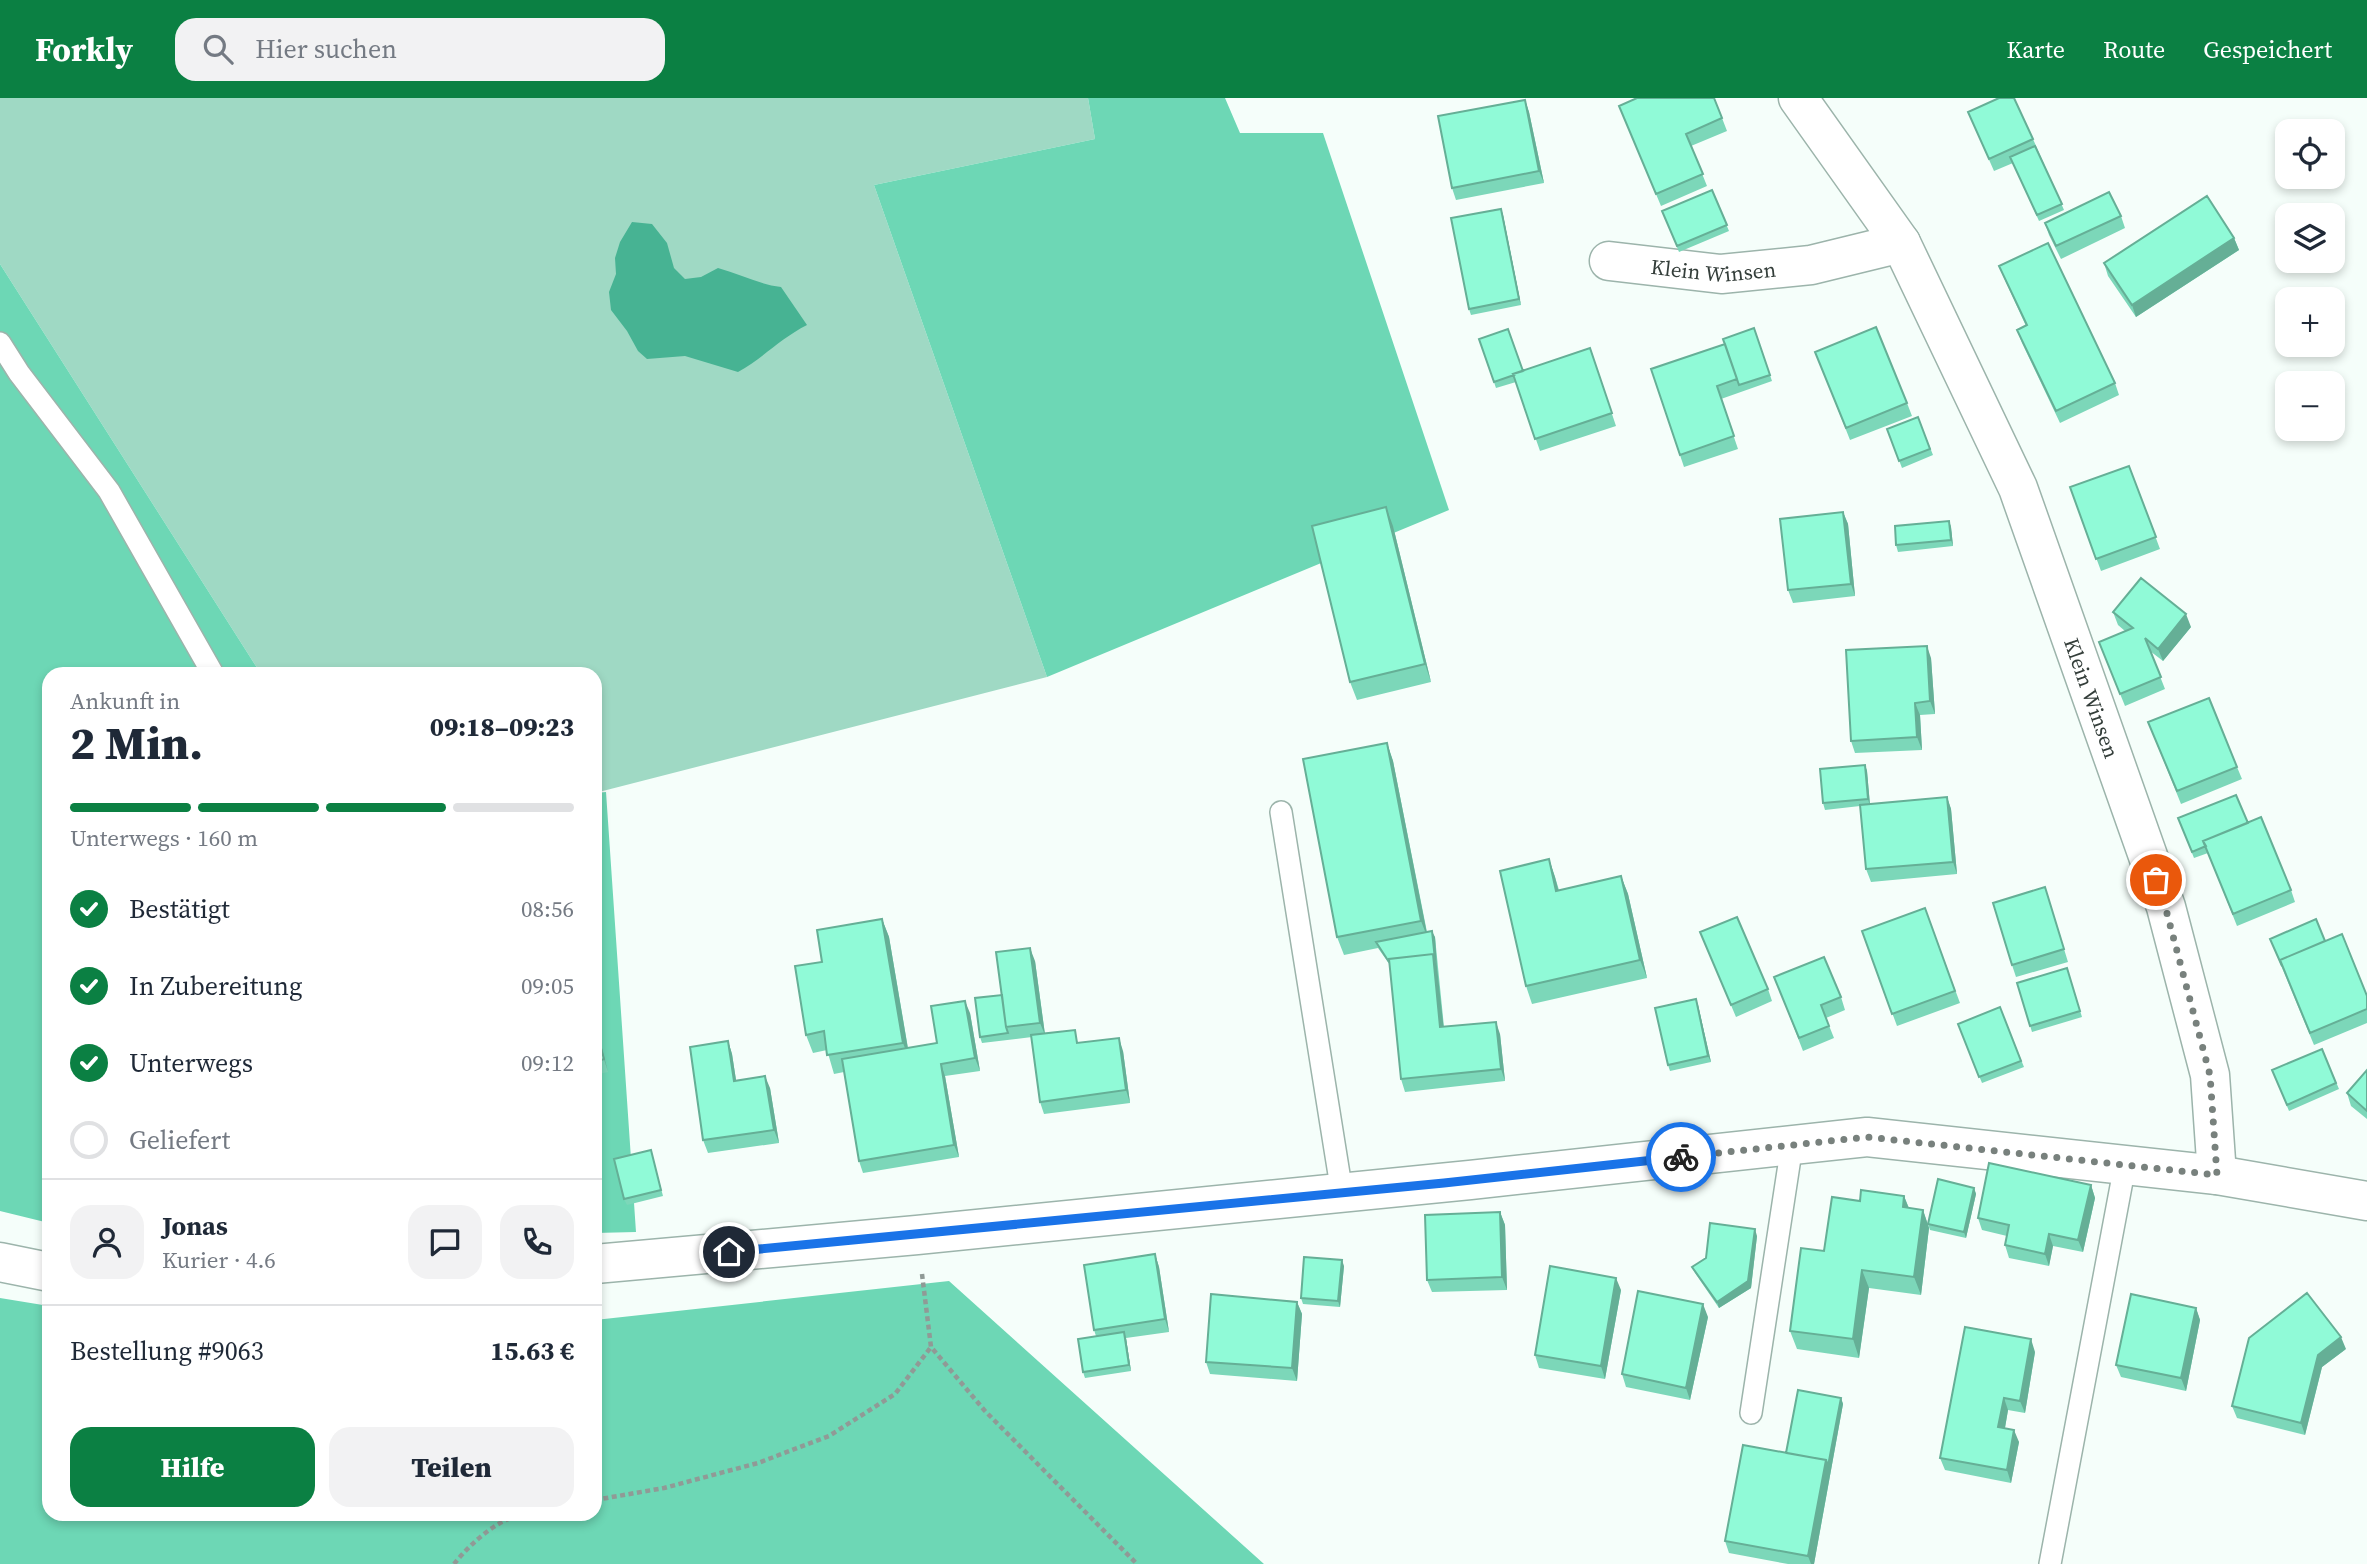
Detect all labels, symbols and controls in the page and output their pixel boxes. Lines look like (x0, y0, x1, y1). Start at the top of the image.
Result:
search box (175, 18, 665, 81)
text: Forkly (35, 27, 133, 72)
icon: search (199, 30, 237, 68)
text: Hier suchen (255, 31, 397, 67)
text: Karte (2006, 33, 2065, 66)
text: Route (2103, 33, 2165, 66)
text: Gespeichert (2203, 33, 2332, 66)
map controls (2275, 119, 2345, 441)
button: locate (2275, 119, 2345, 189)
button: layers (2275, 203, 2345, 273)
street label: Klein Winsen (1649, 251, 1777, 289)
button: + (2275, 287, 2345, 357)
button: − (2275, 371, 2345, 441)
street label: Klein Winsen (2058, 634, 2127, 762)
text: Ankunft in (70, 685, 180, 717)
text: 09:18–09:23 (430, 709, 574, 745)
text: 2 Min. (70, 711, 203, 774)
text: Unterwegs · 160 m (70, 822, 258, 854)
pin (2126, 850, 2186, 910)
icon: bag (2137, 861, 2175, 899)
icon: check (70, 890, 108, 928)
text: Bestätigt (129, 891, 230, 927)
text: 08:56 (521, 893, 574, 925)
icon: check (70, 967, 108, 1005)
text: In Zubereitung (129, 968, 303, 1004)
text: 09:05 (521, 970, 574, 1002)
icon: check (70, 1044, 108, 1082)
text: Unterwegs (129, 1045, 253, 1081)
text: 09:12 (521, 1047, 574, 1079)
text: Geliefert (129, 1122, 230, 1158)
courier (1646, 1122, 1716, 1192)
icon: bike (1662, 1138, 1700, 1176)
button: person (70, 1205, 144, 1279)
button: chat (408, 1205, 482, 1279)
button: phone (500, 1205, 574, 1279)
text: Jonas (162, 1208, 228, 1244)
pin (699, 1222, 759, 1282)
icon: home (710, 1233, 748, 1271)
text: Kurier · 4.6 (162, 1244, 276, 1276)
text: Bestellung #9063 (70, 1333, 264, 1369)
text: 15.63 € (490, 1333, 574, 1369)
button: Hilfe (70, 1427, 315, 1507)
button: Teilen (329, 1427, 574, 1507)

